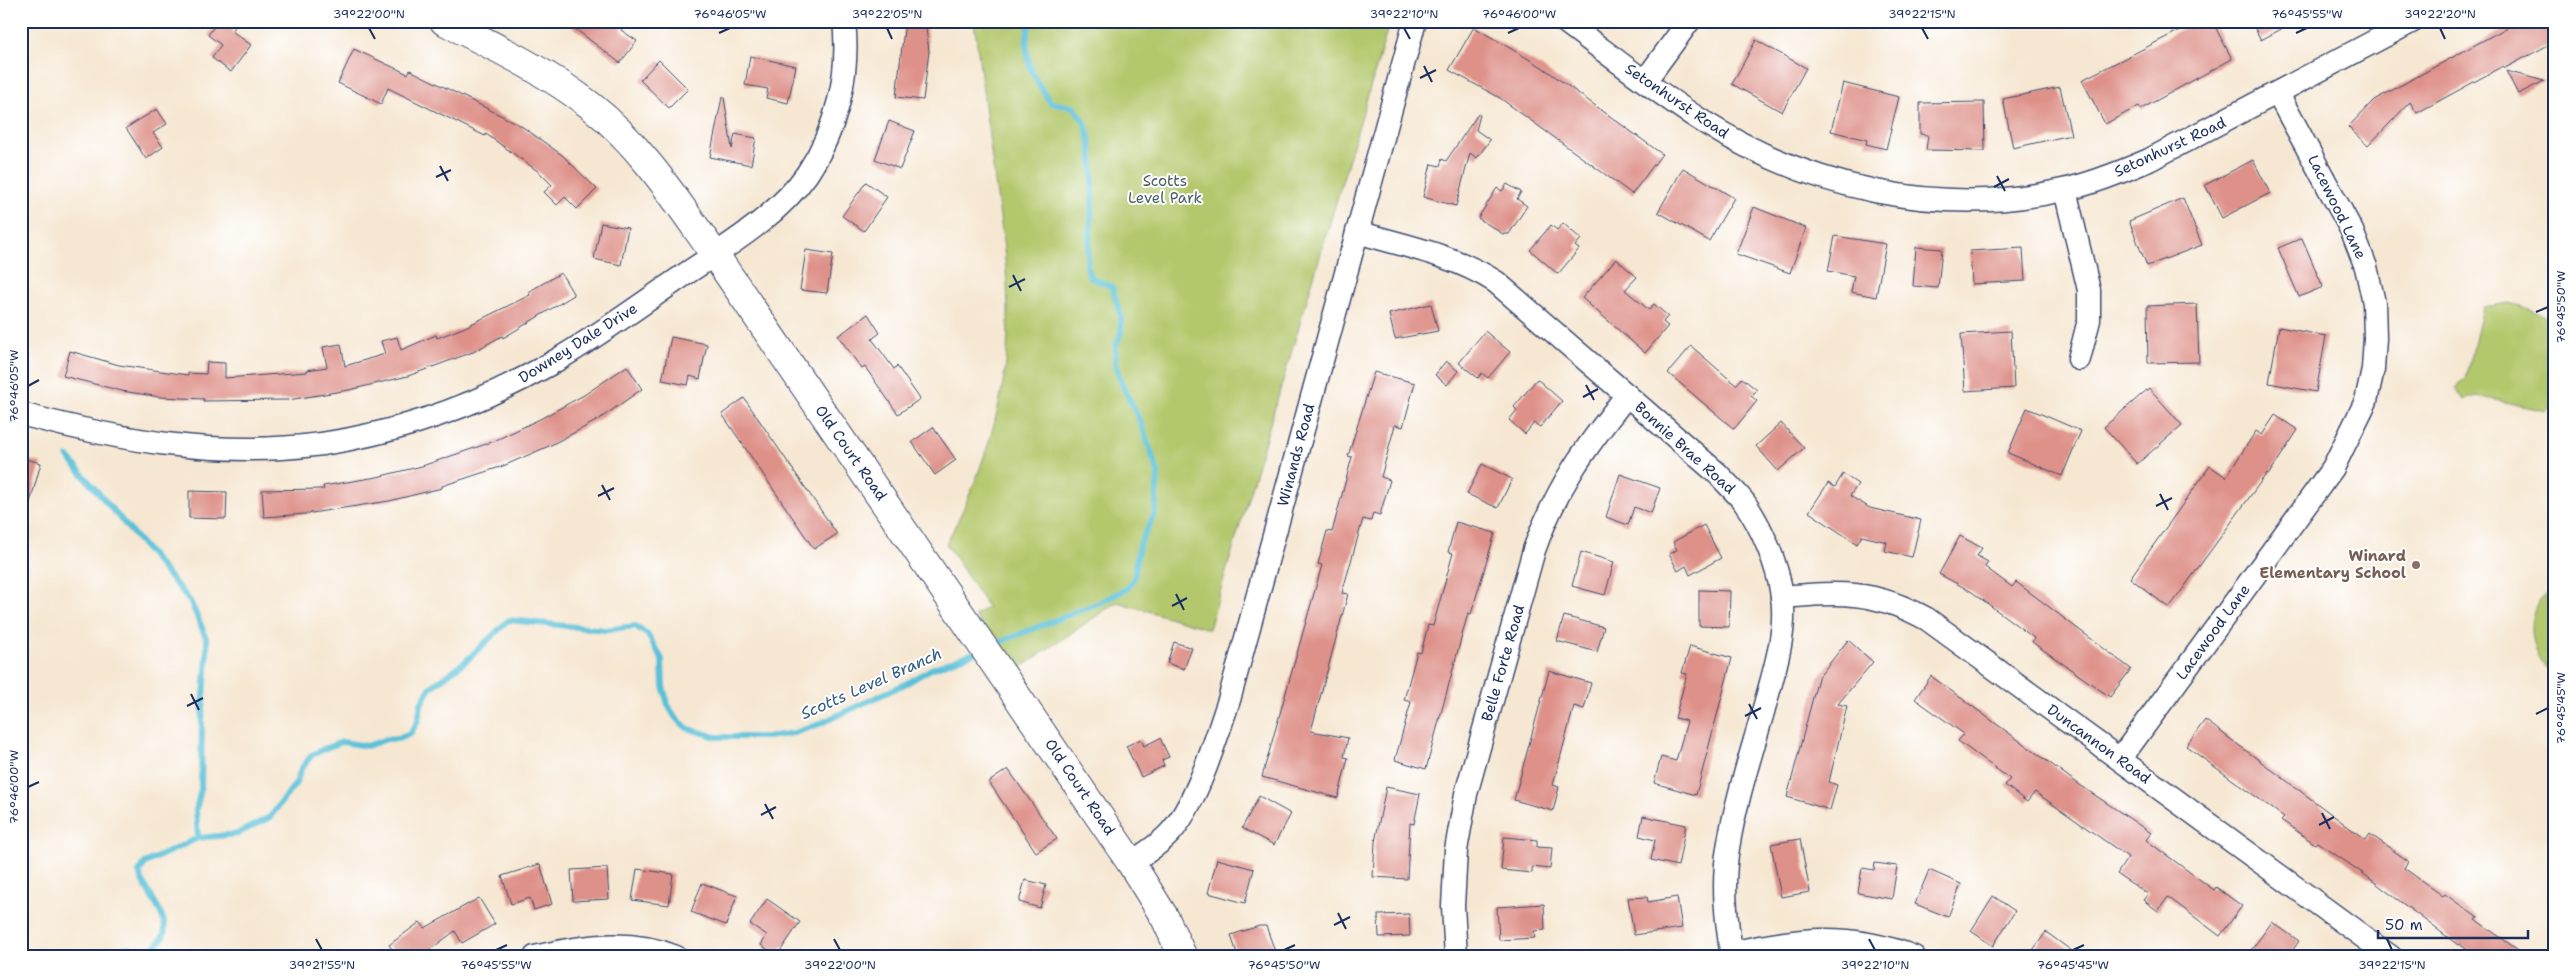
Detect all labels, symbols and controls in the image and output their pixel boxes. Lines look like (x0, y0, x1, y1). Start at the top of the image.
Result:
text: 39°22'00"N (333, 6, 405, 22)
text: 76°46'05"W (693, 6, 767, 22)
text: 39°22'05"N (852, 6, 922, 22)
text: 39°22'10"N (1370, 6, 1438, 22)
text: 76°46'00"W (1482, 6, 1556, 22)
text: 39°22'15"N (1888, 6, 1956, 22)
text: 76°45'55"W (2271, 6, 2343, 22)
text: 39°22'20"N (2404, 6, 2476, 22)
street label: Setonhurst Road (1621, 59, 1733, 143)
street label: Setonhurst Road (2111, 112, 2230, 182)
street label: Lacewood Lane (2303, 152, 2371, 262)
park label: Scotts Level Park (1128, 171, 1202, 208)
text: 76°45'50"W (2553, 270, 2569, 344)
street label: Downey Dale Drive (515, 298, 641, 388)
text: 76°46'05"W (6, 349, 22, 423)
street label: Bonnie Brae Road (1630, 397, 1740, 499)
street label: Old Court Road (811, 401, 892, 505)
street label: Winands Road (1273, 401, 1319, 509)
place label: Winard Elementary School (2259, 546, 2406, 583)
marker: Winard Elementary School (2410, 559, 2422, 571)
street label: Lacewood Lane (2172, 580, 2254, 684)
street label: Belle Forte Road (1477, 602, 1529, 724)
water label: Scotts Level Branch (797, 643, 945, 724)
text: 76°45'45"W (2553, 672, 2569, 744)
street label: Duncannon Road (2043, 700, 2155, 789)
street label: Old Court Road (1040, 735, 1120, 840)
text: 76°46'00"W (6, 750, 22, 824)
scale bar (2378, 908, 2528, 940)
text: 50 m (2385, 915, 2423, 935)
text: 39°21'55"N (289, 957, 355, 973)
text: 76°45'55"W (460, 957, 532, 973)
text: 39°22'00"N (804, 957, 876, 973)
text: 76°45'50"W (1247, 957, 1321, 973)
text: 39°22'10"N (1841, 957, 1909, 973)
text: 76°45'45"W (2037, 957, 2109, 973)
text: 39°22'15"N (2358, 957, 2426, 973)

